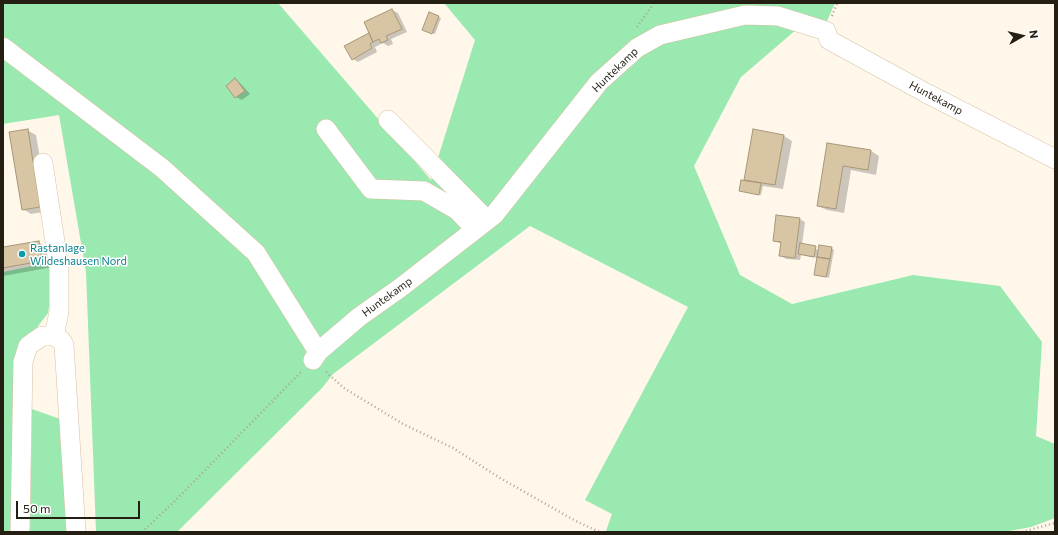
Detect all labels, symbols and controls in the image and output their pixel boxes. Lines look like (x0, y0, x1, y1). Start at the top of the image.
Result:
north arrow (1002, 16, 1042, 56)
text: N (1027, 29, 1041, 39)
street label: Huntekamp (589, 45, 641, 95)
street label: Huntekamp (907, 78, 965, 118)
place label: Rastanlage Wildeshausen Nord (30, 241, 127, 267)
marker: Rastanlage Wildeshausen Nord (17, 249, 27, 259)
street label: Huntekamp (359, 274, 415, 320)
scale bar (18, 493, 142, 519)
text: 50 m (23, 501, 51, 515)

